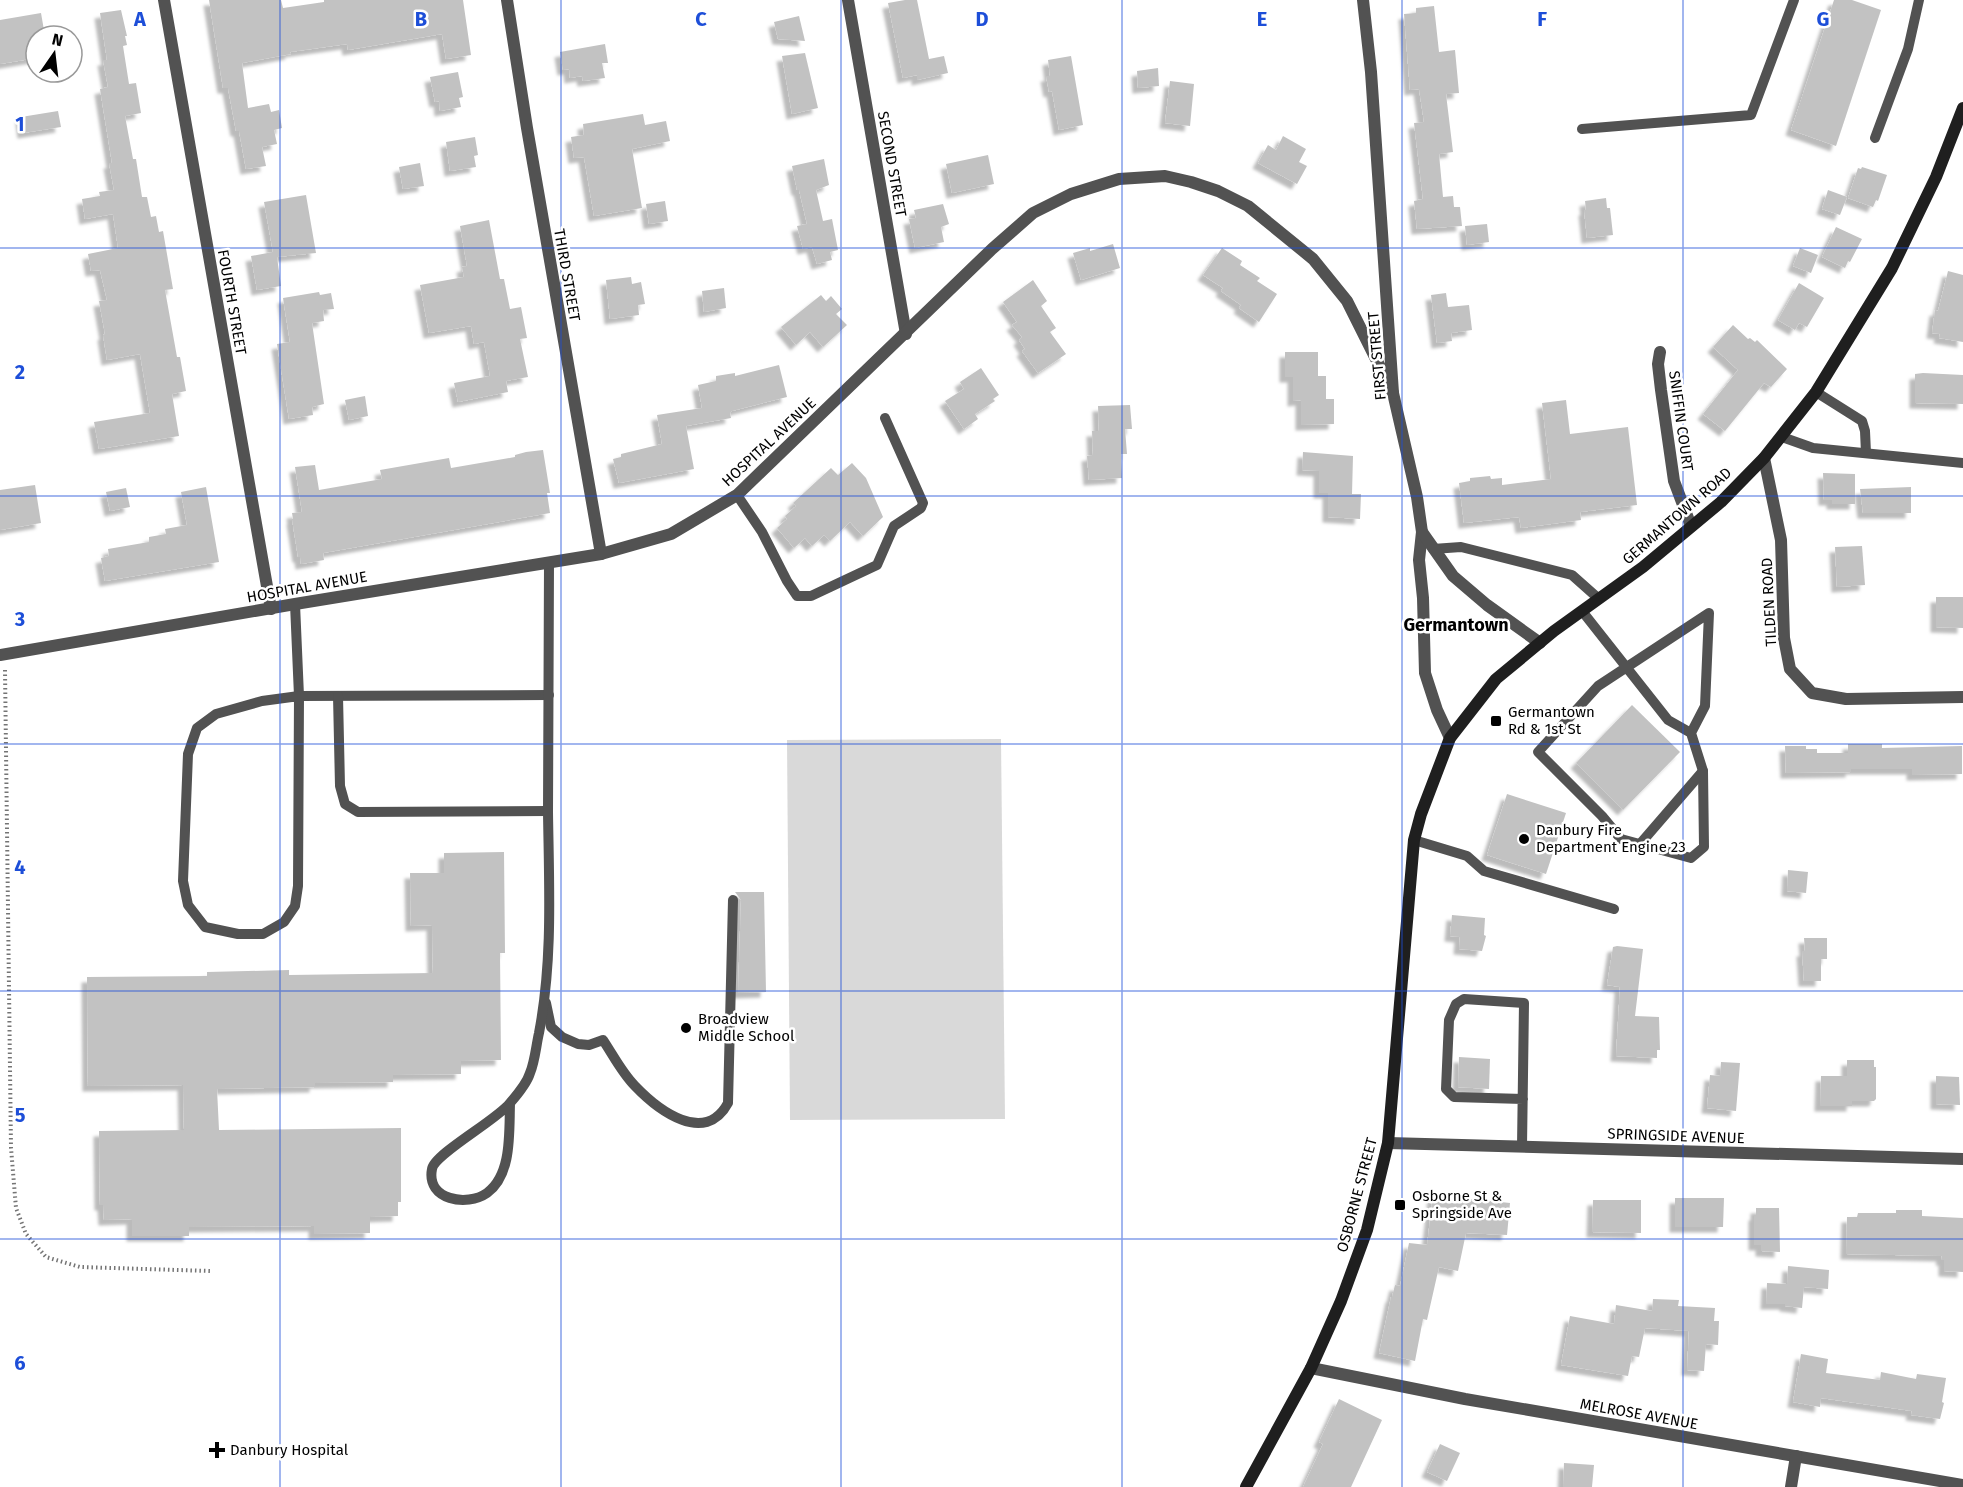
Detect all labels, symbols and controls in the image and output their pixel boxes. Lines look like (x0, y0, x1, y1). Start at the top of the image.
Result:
text: A (133, 7, 147, 31)
text: B (415, 7, 427, 31)
text: C (695, 7, 707, 31)
text: D (975, 7, 989, 31)
text: E (1257, 7, 1267, 31)
text: F (1537, 7, 1547, 31)
text: G (1817, 7, 1829, 31)
north arrow (24, 24, 84, 84)
text: N (50, 29, 65, 50)
street label: SECOND STREET (874, 110, 910, 218)
text: 1 (15, 112, 25, 136)
street label: THIRD STREET (550, 227, 584, 323)
street label: FOURTH STREET (214, 248, 250, 356)
street label: FIRST STREET (1364, 311, 1390, 401)
text: 2 (15, 360, 25, 384)
street label: SNIFFIN COURT (1665, 370, 1697, 473)
street label: HOSPITAL AVENUE (718, 394, 820, 490)
street label: GERMANTOWN ROAD (1619, 464, 1735, 568)
street label: TILDEN ROAD (1758, 557, 1780, 647)
street label: HOSPITAL AVENUE (245, 568, 369, 606)
text: 3 (14, 607, 25, 631)
district label: Germantown (1403, 614, 1509, 636)
place label: Germantown Rd & 1st St (1508, 703, 1595, 738)
marker: Germantown Rd & 1st St (1489, 714, 1503, 728)
place label: Danbury Fire Department Engine 23 (1536, 821, 1686, 856)
marker: Danbury Fire Department Engine 23 (1517, 832, 1531, 846)
text: 4 (14, 855, 26, 879)
place label: Broadview Middle School (698, 1010, 795, 1045)
marker: Broadview Middle School (679, 1021, 693, 1035)
text: 5 (15, 1103, 26, 1127)
street label: SPRINGSIDE AVENUE (1607, 1125, 1745, 1147)
street label: OSBORNE STREET (1333, 1136, 1381, 1254)
place label: Osborne St & Springside Ave (1412, 1187, 1512, 1222)
marker: Osborne St & Springside Ave (1393, 1198, 1407, 1212)
text: 6 (14, 1351, 26, 1375)
street label: MELROSE AVENUE (1579, 1395, 1699, 1433)
marker: Danbury Hospital (208, 1441, 226, 1459)
place label: Danbury Hospital (230, 1441, 349, 1459)

